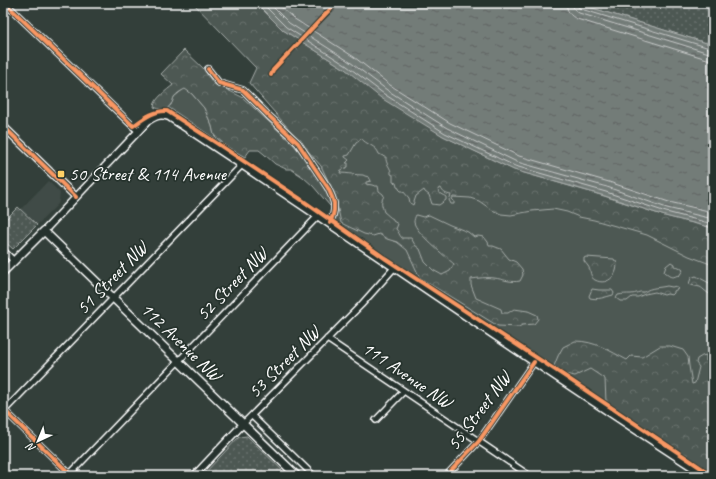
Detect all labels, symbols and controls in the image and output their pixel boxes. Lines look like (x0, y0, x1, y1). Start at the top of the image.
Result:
place label: 50 Street & 114 Avenue (69, 162, 228, 186)
marker: 50 Street & 114 Avenue (56, 169, 66, 179)
street label: 51 Street NW (71, 235, 154, 320)
street label: 52 Street NW (191, 241, 274, 326)
street label: 112 Avenue NW (135, 297, 228, 388)
street label: 53 Street NW (243, 319, 327, 403)
street label: 111 Avenue NW (357, 336, 459, 415)
street label: 55 Street NW (442, 365, 518, 455)
north arrow (18, 421, 58, 461)
text: N (22, 439, 38, 456)

